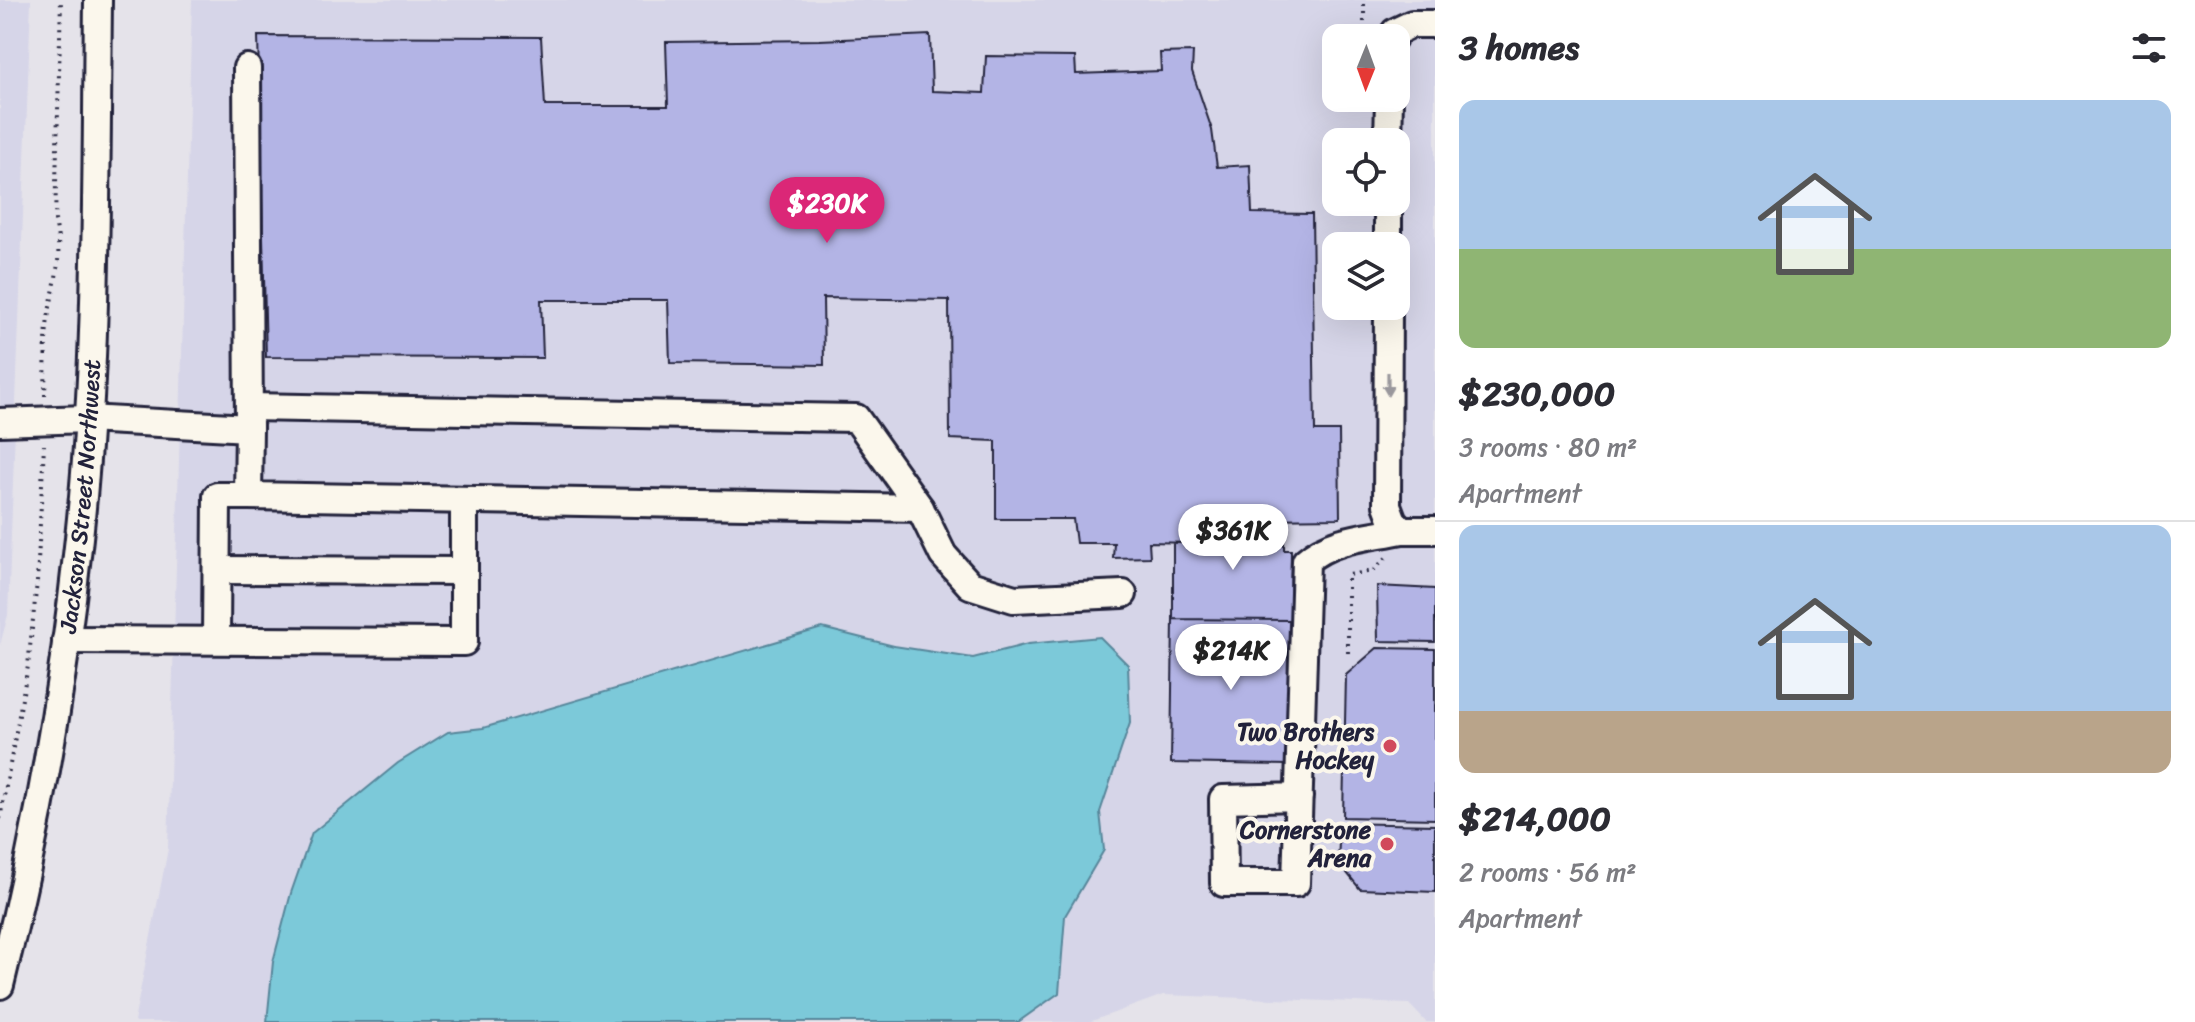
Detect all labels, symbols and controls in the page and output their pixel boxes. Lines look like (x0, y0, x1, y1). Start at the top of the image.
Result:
text: 3 homes (1459, 18, 1579, 78)
north arrow (1322, 24, 1410, 112)
map controls (1322, 24, 1410, 320)
icon: filters (2127, 26, 2171, 70)
button: locate (1322, 128, 1410, 216)
icon: home (1743, 152, 1887, 296)
pin: $230K (771, 177, 883, 245)
text: $230K (787, 180, 867, 226)
button: layers (1322, 232, 1410, 320)
street label: Jackson Street Northwest (47, 358, 113, 637)
text: $230,000 (1459, 364, 1615, 424)
one-way arrow (1382, 372, 1394, 397)
text: 3 rooms · 80 m² (1459, 424, 1637, 470)
text: Apartment (1459, 470, 1582, 516)
pin: $361K (1177, 504, 1289, 572)
text: $361K (1196, 507, 1270, 553)
icon: home (1743, 577, 1887, 721)
pin: $214K (1175, 624, 1287, 692)
text: $214K (1193, 627, 1269, 673)
place label: Two Brothers Hockey (1237, 711, 1375, 781)
marker: Two Brothers Hockey (1381, 737, 1399, 755)
text: $214,000 (1459, 789, 1611, 849)
place label: Cornerstone Arena (1239, 809, 1372, 879)
marker: Cornerstone Arena (1378, 835, 1396, 853)
text: 2 rooms · 56 m² (1459, 849, 1637, 895)
text: Apartment (1459, 895, 1582, 941)

